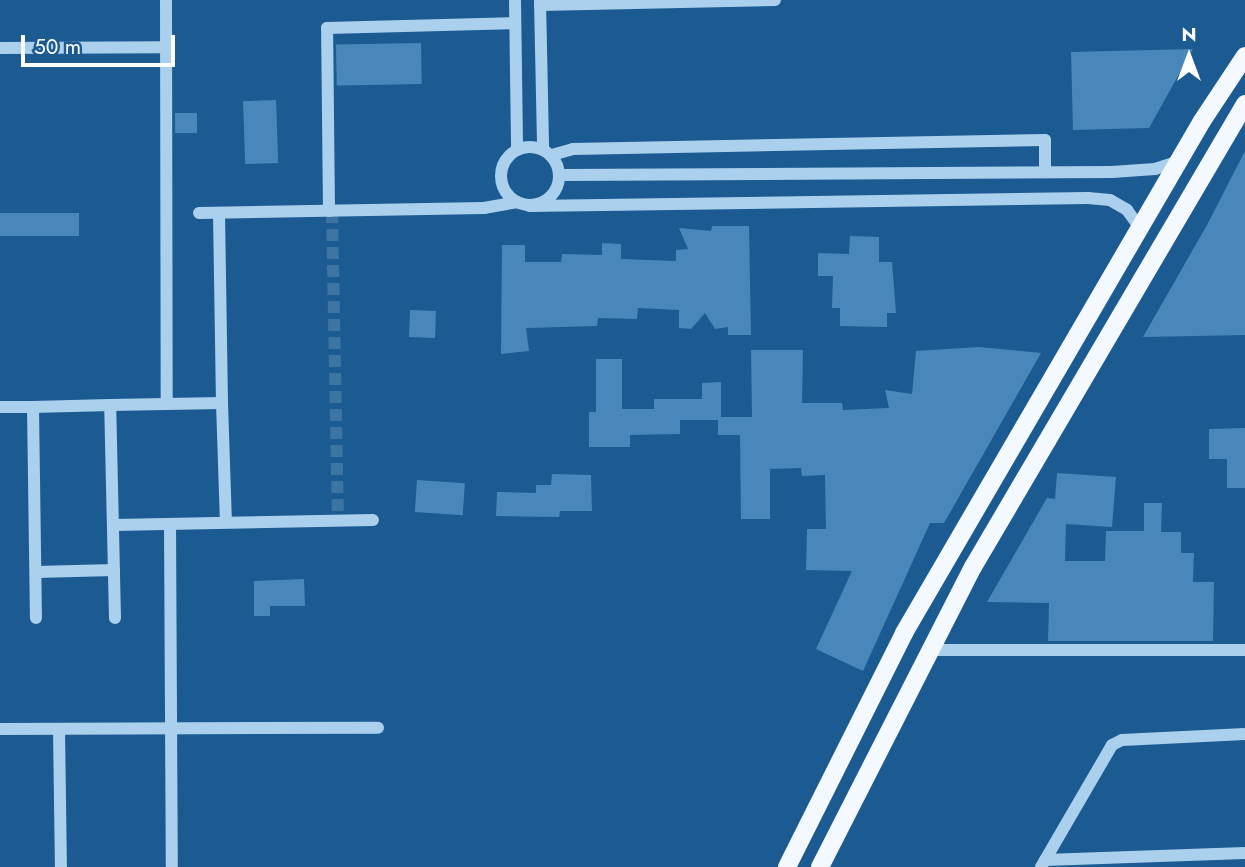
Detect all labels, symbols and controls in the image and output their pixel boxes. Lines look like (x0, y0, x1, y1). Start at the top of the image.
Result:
scale bar (24, 21, 178, 65)
north arrow (1154, 21, 1224, 91)
text: N (1181, 21, 1197, 48)
text: 50 m (34, 32, 81, 62)

